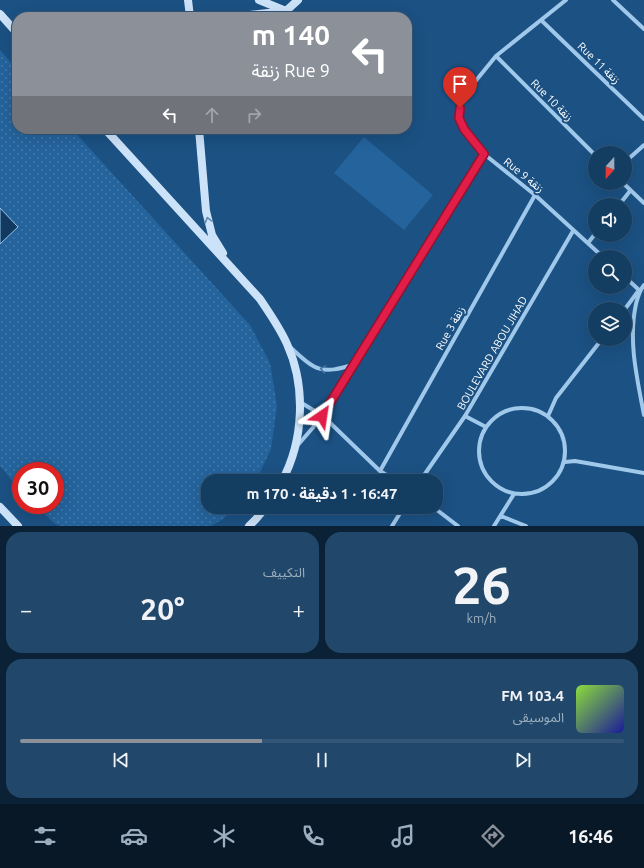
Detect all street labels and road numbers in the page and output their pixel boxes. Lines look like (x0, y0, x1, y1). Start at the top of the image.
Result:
street label: Rue 11 زنقة (575, 40, 623, 87)
street label: Rue 10 زنقة (528, 77, 575, 124)
street label: Rue 9 زنقة (501, 155, 546, 196)
street label: BOULEVARD ABOU JIHAD (455, 294, 530, 412)
street label: Rue 3 زنقة (433, 304, 468, 352)

